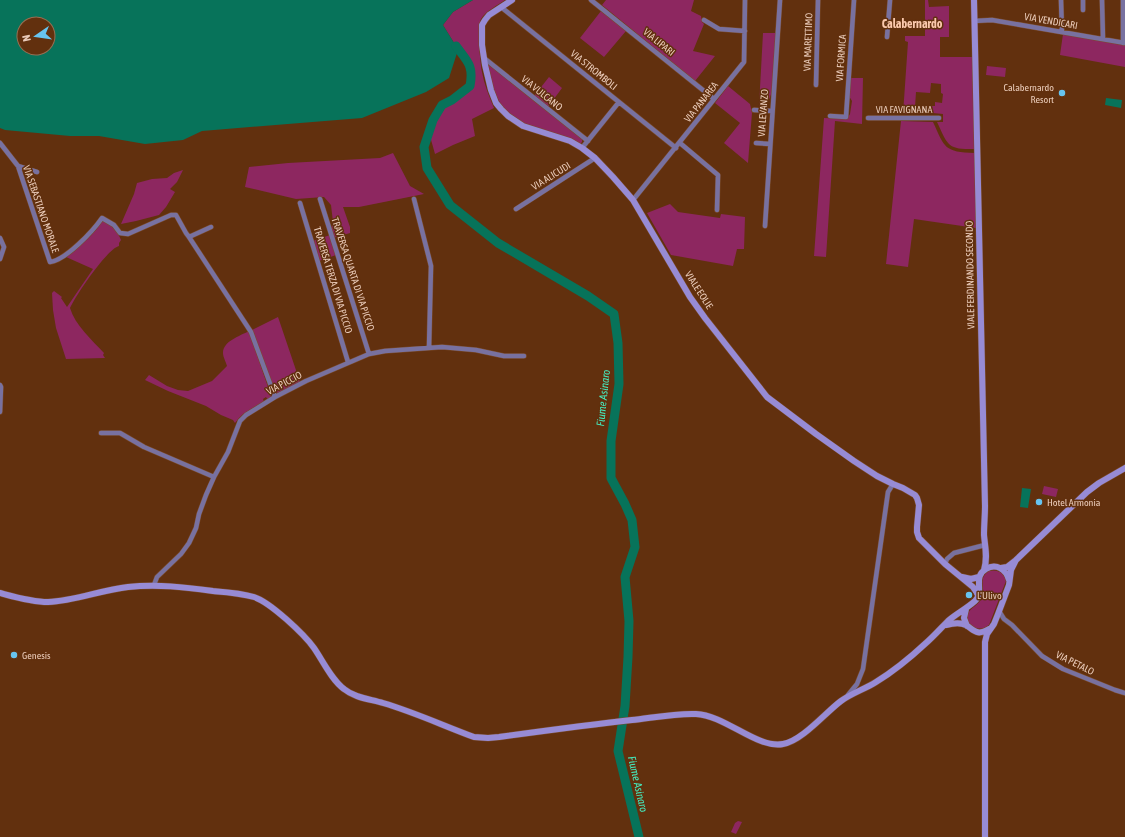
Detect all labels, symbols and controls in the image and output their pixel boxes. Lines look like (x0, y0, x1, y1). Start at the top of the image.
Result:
street label: VIA VENDICARI (1024, 11, 1078, 31)
street label: VIA MARETTIMO (801, 12, 815, 71)
north arrow (16, 16, 56, 56)
district label: Calabernardo (882, 17, 943, 31)
street label: VIA LIPARI (641, 26, 677, 58)
text: N (20, 34, 33, 43)
street label: VIA FORMICA (834, 34, 848, 82)
street label: VIA STROMBOLI (568, 48, 620, 92)
street label: VIA VULCANO (519, 73, 565, 113)
street label: VIA PANAREA (682, 80, 720, 124)
place label: Calabernardo Resort (1003, 82, 1054, 105)
marker: Calabernardo Resort (1057, 88, 1067, 98)
street label: VIA LEVANZO (756, 89, 770, 137)
street label: VIA FAVIGNANA (876, 104, 932, 115)
street label: VIA ALICUDI (530, 160, 572, 192)
street label: VIA SEBASTIANO MORALE (21, 164, 61, 255)
street label: TRAVERSA QUARTA DI VIA PICCIO (329, 216, 377, 332)
street label: VIALE FERDINANDO SECONDO (964, 220, 976, 329)
street label: TRAVERSA TERZA DI VIA PICCIO (312, 225, 355, 335)
street label: VIALE EOLIE (683, 269, 716, 311)
street label: VIA PICCIO (264, 369, 304, 397)
water label: Fiume Asinaro (594, 369, 612, 427)
marker: Hotel Armonia (1034, 497, 1044, 507)
place label: Hotel Armonia (1047, 497, 1101, 508)
marker: L'Ulivo (964, 590, 974, 600)
place label: L'Ulivo (977, 590, 1002, 601)
street label: VIA PETALO (1054, 649, 1096, 677)
marker: Genesis (9, 650, 19, 660)
place label: Genesis (22, 650, 51, 661)
water label: Fiume Asinaro (626, 755, 650, 813)

